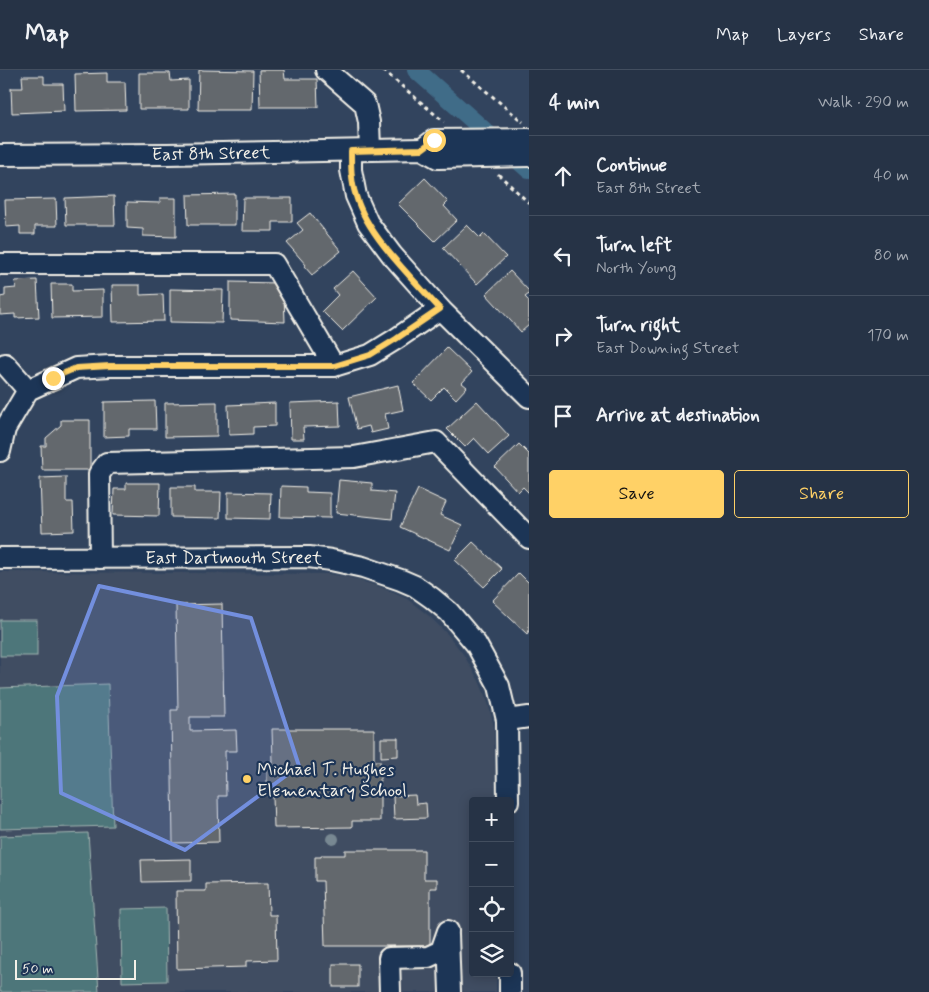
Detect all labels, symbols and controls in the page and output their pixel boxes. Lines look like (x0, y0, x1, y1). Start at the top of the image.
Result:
text: Map (25, 19, 69, 50)
text: Map (716, 23, 749, 47)
text: Layers (777, 23, 831, 47)
text: Share (859, 23, 904, 47)
text: 4 min (549, 89, 600, 117)
text: Walk · 290 m (818, 92, 909, 113)
route start (423, 129, 446, 152)
street label: East 8th Street (152, 141, 271, 167)
text: Continue (596, 153, 667, 178)
icon: ahead (549, 162, 577, 190)
text: 40 m (873, 165, 909, 186)
text: East 8th Street (596, 178, 701, 199)
text: Turn left (596, 233, 672, 258)
icon: left (549, 242, 577, 270)
text: 80 m (874, 245, 909, 266)
text: North Young (596, 258, 676, 279)
text: Turn right (596, 313, 680, 338)
icon: right (549, 322, 577, 350)
text: 170 m (867, 325, 909, 346)
text: East Downing Street (596, 338, 740, 359)
route end (42, 367, 65, 390)
icon: arrive (549, 402, 577, 430)
text: Arrive at destination (596, 403, 760, 428)
button: Save (549, 470, 724, 518)
button: Share (734, 470, 909, 518)
street label: East Dartmouth Street (145, 546, 325, 572)
place label: Michael T. Hughes Elementary School (257, 758, 407, 803)
marker: Michael T. Hughes Elementary School (241, 773, 253, 785)
map controls (469, 797, 514, 977)
button: + (469, 797, 514, 842)
button: − (469, 842, 514, 887)
button: locate (469, 887, 514, 932)
button: layers (469, 932, 514, 977)
scale bar (15, 957, 136, 980)
text: 50 m (22, 960, 53, 978)

